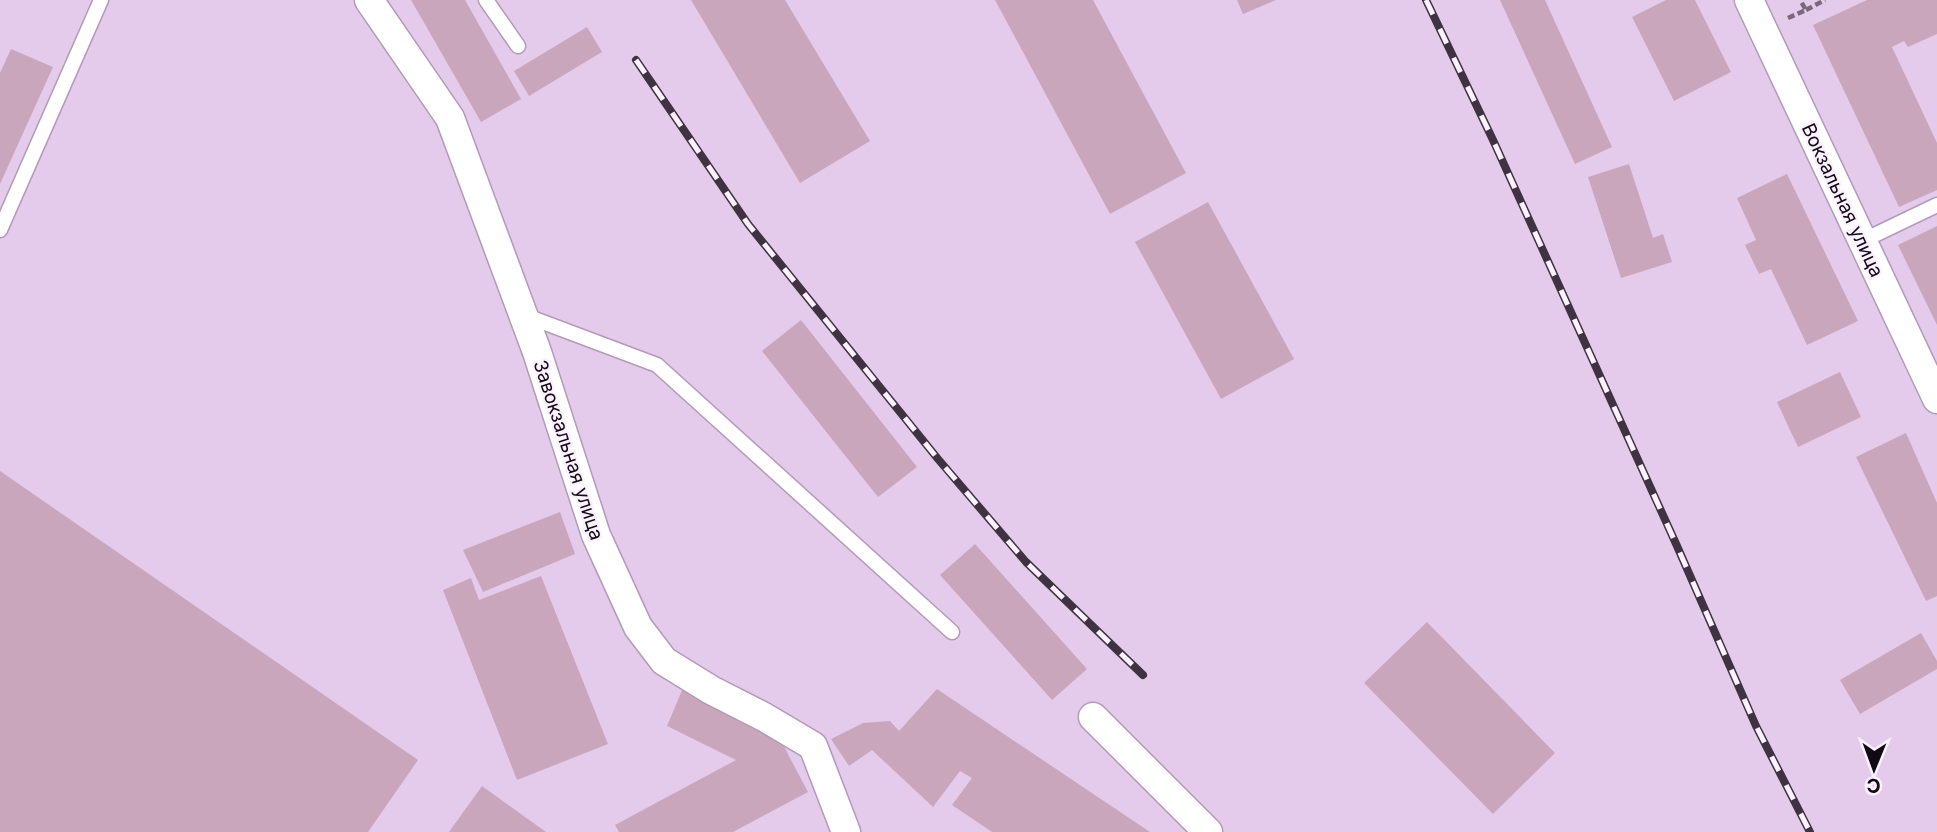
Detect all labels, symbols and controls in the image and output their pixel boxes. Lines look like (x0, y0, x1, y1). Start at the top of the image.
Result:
street label: Вокзальная улица (1797, 120, 1888, 281)
street label: Завокзальная улица (529, 357, 608, 543)
north arrow (1839, 734, 1909, 804)
text: С (1866, 774, 1881, 797)

